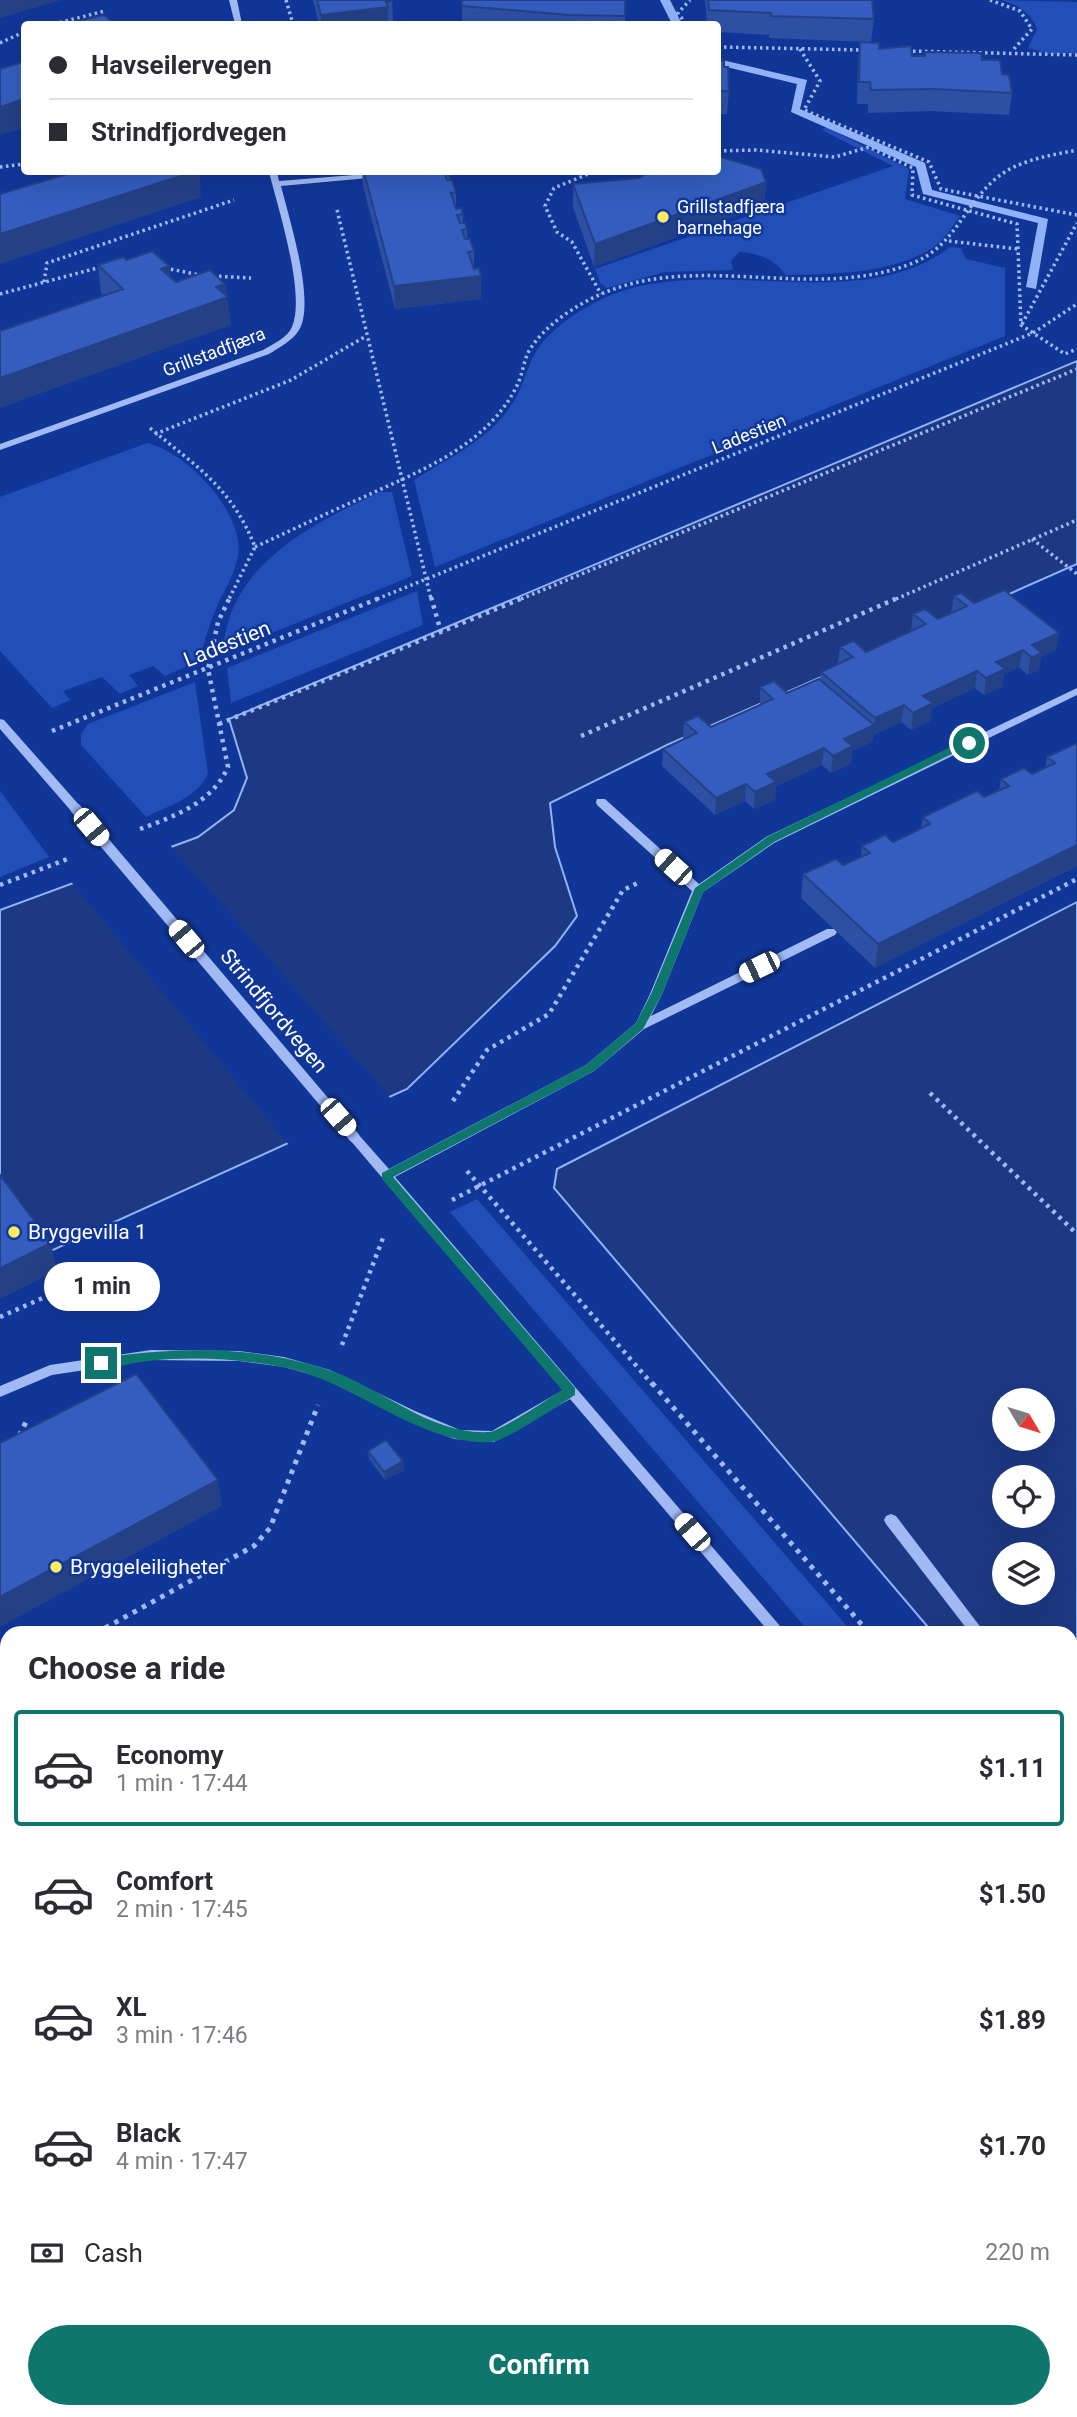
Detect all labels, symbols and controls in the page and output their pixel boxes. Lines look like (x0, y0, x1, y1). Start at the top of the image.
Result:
text: Havseilervegen (91, 50, 272, 80)
text: Strindfjordvegen (91, 117, 287, 147)
place label: Grillstadfjæra barnehage (677, 196, 785, 238)
marker: Grillstadfjæra barnehage (655, 209, 671, 225)
street label: Grillstadfjæra (160, 322, 268, 381)
street label: Ladestien (709, 409, 789, 458)
street label: Ladestien (180, 616, 274, 672)
route start (953, 727, 985, 759)
car (70, 804, 113, 850)
car (651, 845, 696, 889)
car (165, 916, 208, 962)
street label: Strindfjordvegen (215, 944, 333, 1078)
car (736, 948, 783, 986)
car (317, 1094, 360, 1140)
place label: Bryggevilla 1 (28, 1220, 147, 1244)
marker: Bryggevilla 1 (6, 1224, 22, 1240)
callout: 1 min (43, 1262, 159, 1310)
text: 1 min (73, 1273, 131, 1300)
route end (85, 1347, 117, 1379)
north arrow (992, 1388, 1055, 1451)
map controls (992, 1388, 1055, 1605)
button: locate (992, 1465, 1055, 1528)
car (671, 1509, 714, 1555)
button: layers (992, 1542, 1055, 1605)
place label: Bryggeleiligheter (70, 1555, 226, 1579)
marker: Bryggeleiligheter (48, 1559, 64, 1575)
text: Choose a ride (28, 1649, 225, 1687)
icon: car (32, 1737, 95, 1800)
text: Economy (116, 1740, 223, 1770)
text: $1.11 (979, 1753, 1046, 1783)
text: 1 min · 17:44 (116, 1770, 248, 1797)
icon: car (32, 1863, 95, 1926)
text: Comfort (116, 1866, 213, 1896)
text: $1.50 (979, 1879, 1046, 1909)
text: 2 min · 17:45 (116, 1896, 248, 1923)
icon: car (32, 1989, 95, 2052)
text: XL (116, 1992, 147, 2022)
text: $1.89 (979, 2005, 1046, 2035)
text: 3 min · 17:46 (116, 2022, 248, 2049)
icon: car (32, 2115, 95, 2178)
text: Black (116, 2118, 181, 2148)
text: $1.70 (979, 2131, 1046, 2161)
text: 4 min · 17:47 (116, 2148, 248, 2175)
icon: cash (28, 2234, 66, 2272)
text: Cash (84, 2238, 143, 2268)
text: 220 m (985, 2239, 1050, 2266)
button: Confirm (28, 2325, 1050, 2405)

